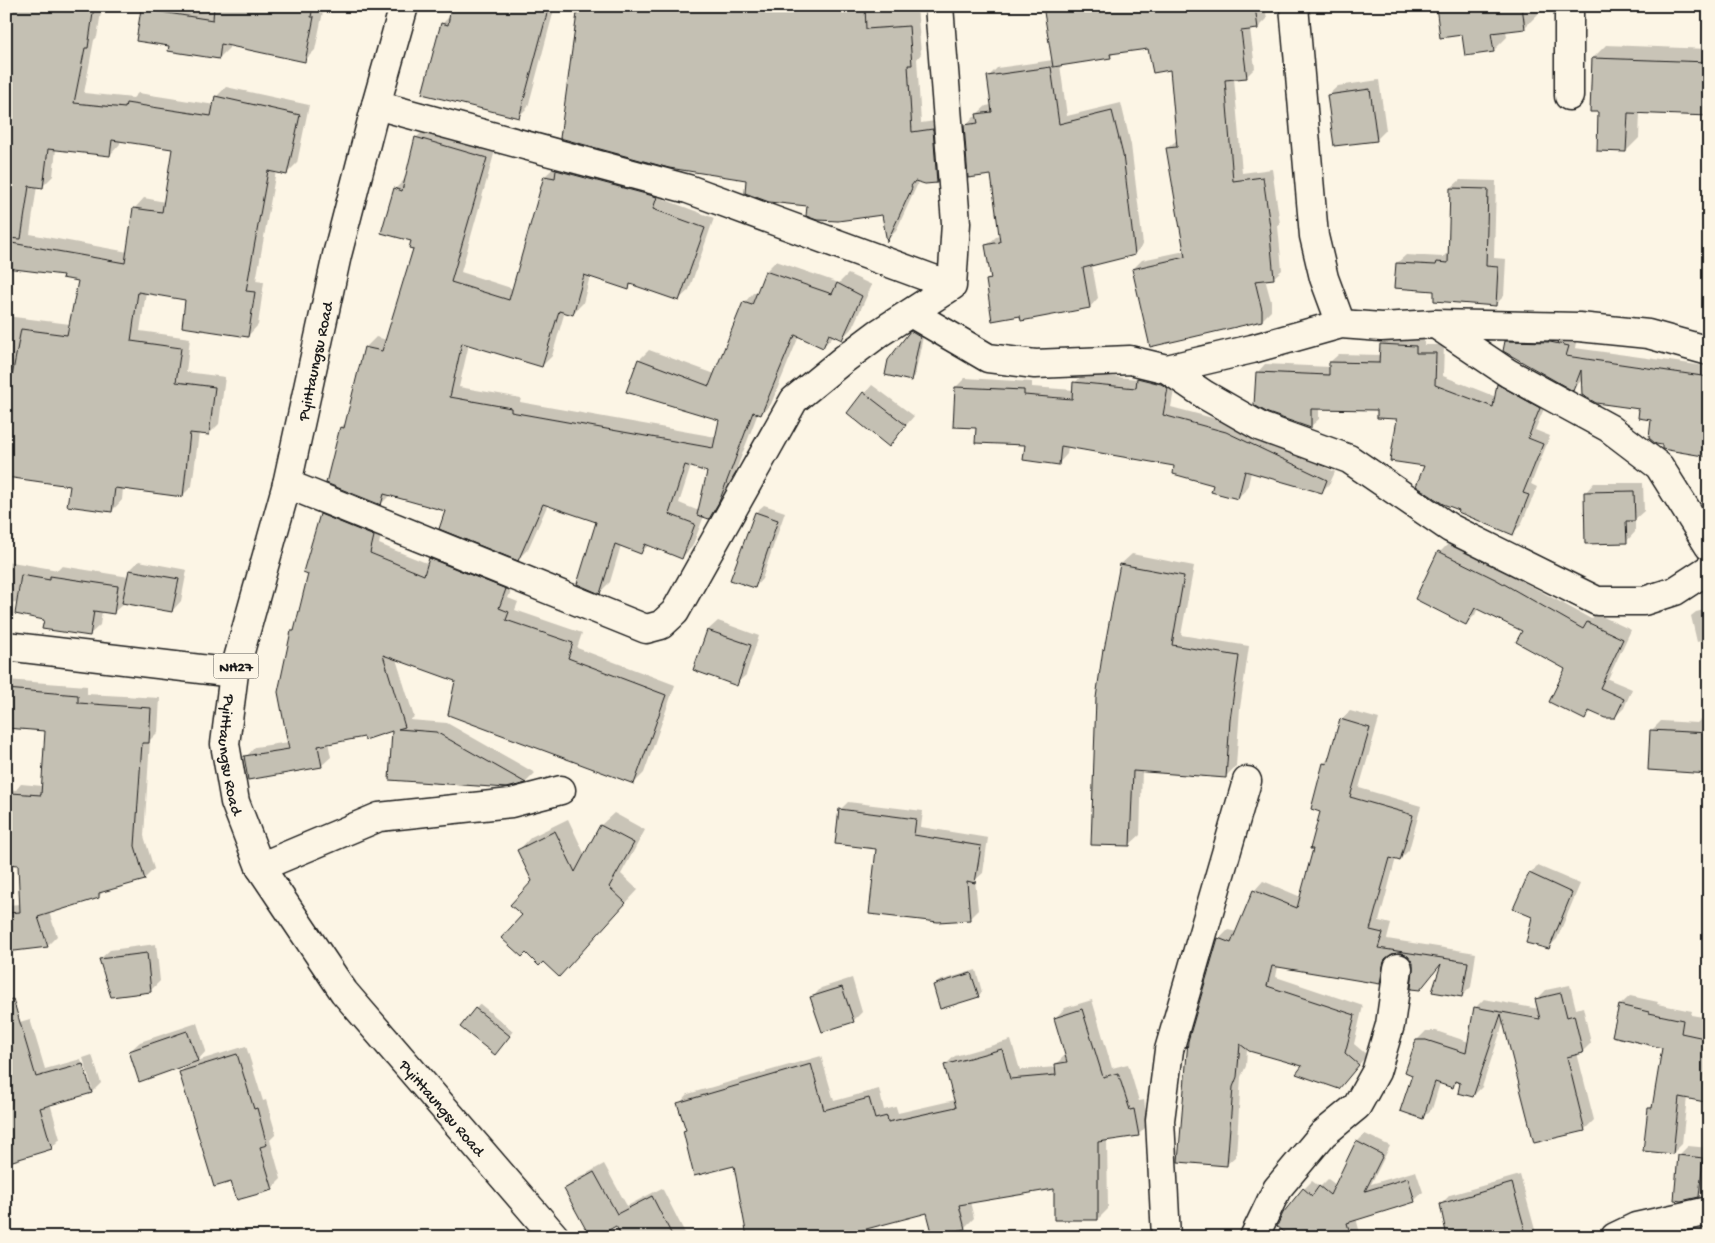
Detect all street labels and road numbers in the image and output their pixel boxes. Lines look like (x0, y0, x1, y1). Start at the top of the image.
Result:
street label: PyiHtaungsu Road (295, 299, 340, 424)
road number: NH27 (214, 654, 258, 678)
street label: PyiHtaungsu Road (212, 692, 246, 820)
street label: PyiHtaungsu Road (393, 1056, 488, 1163)

